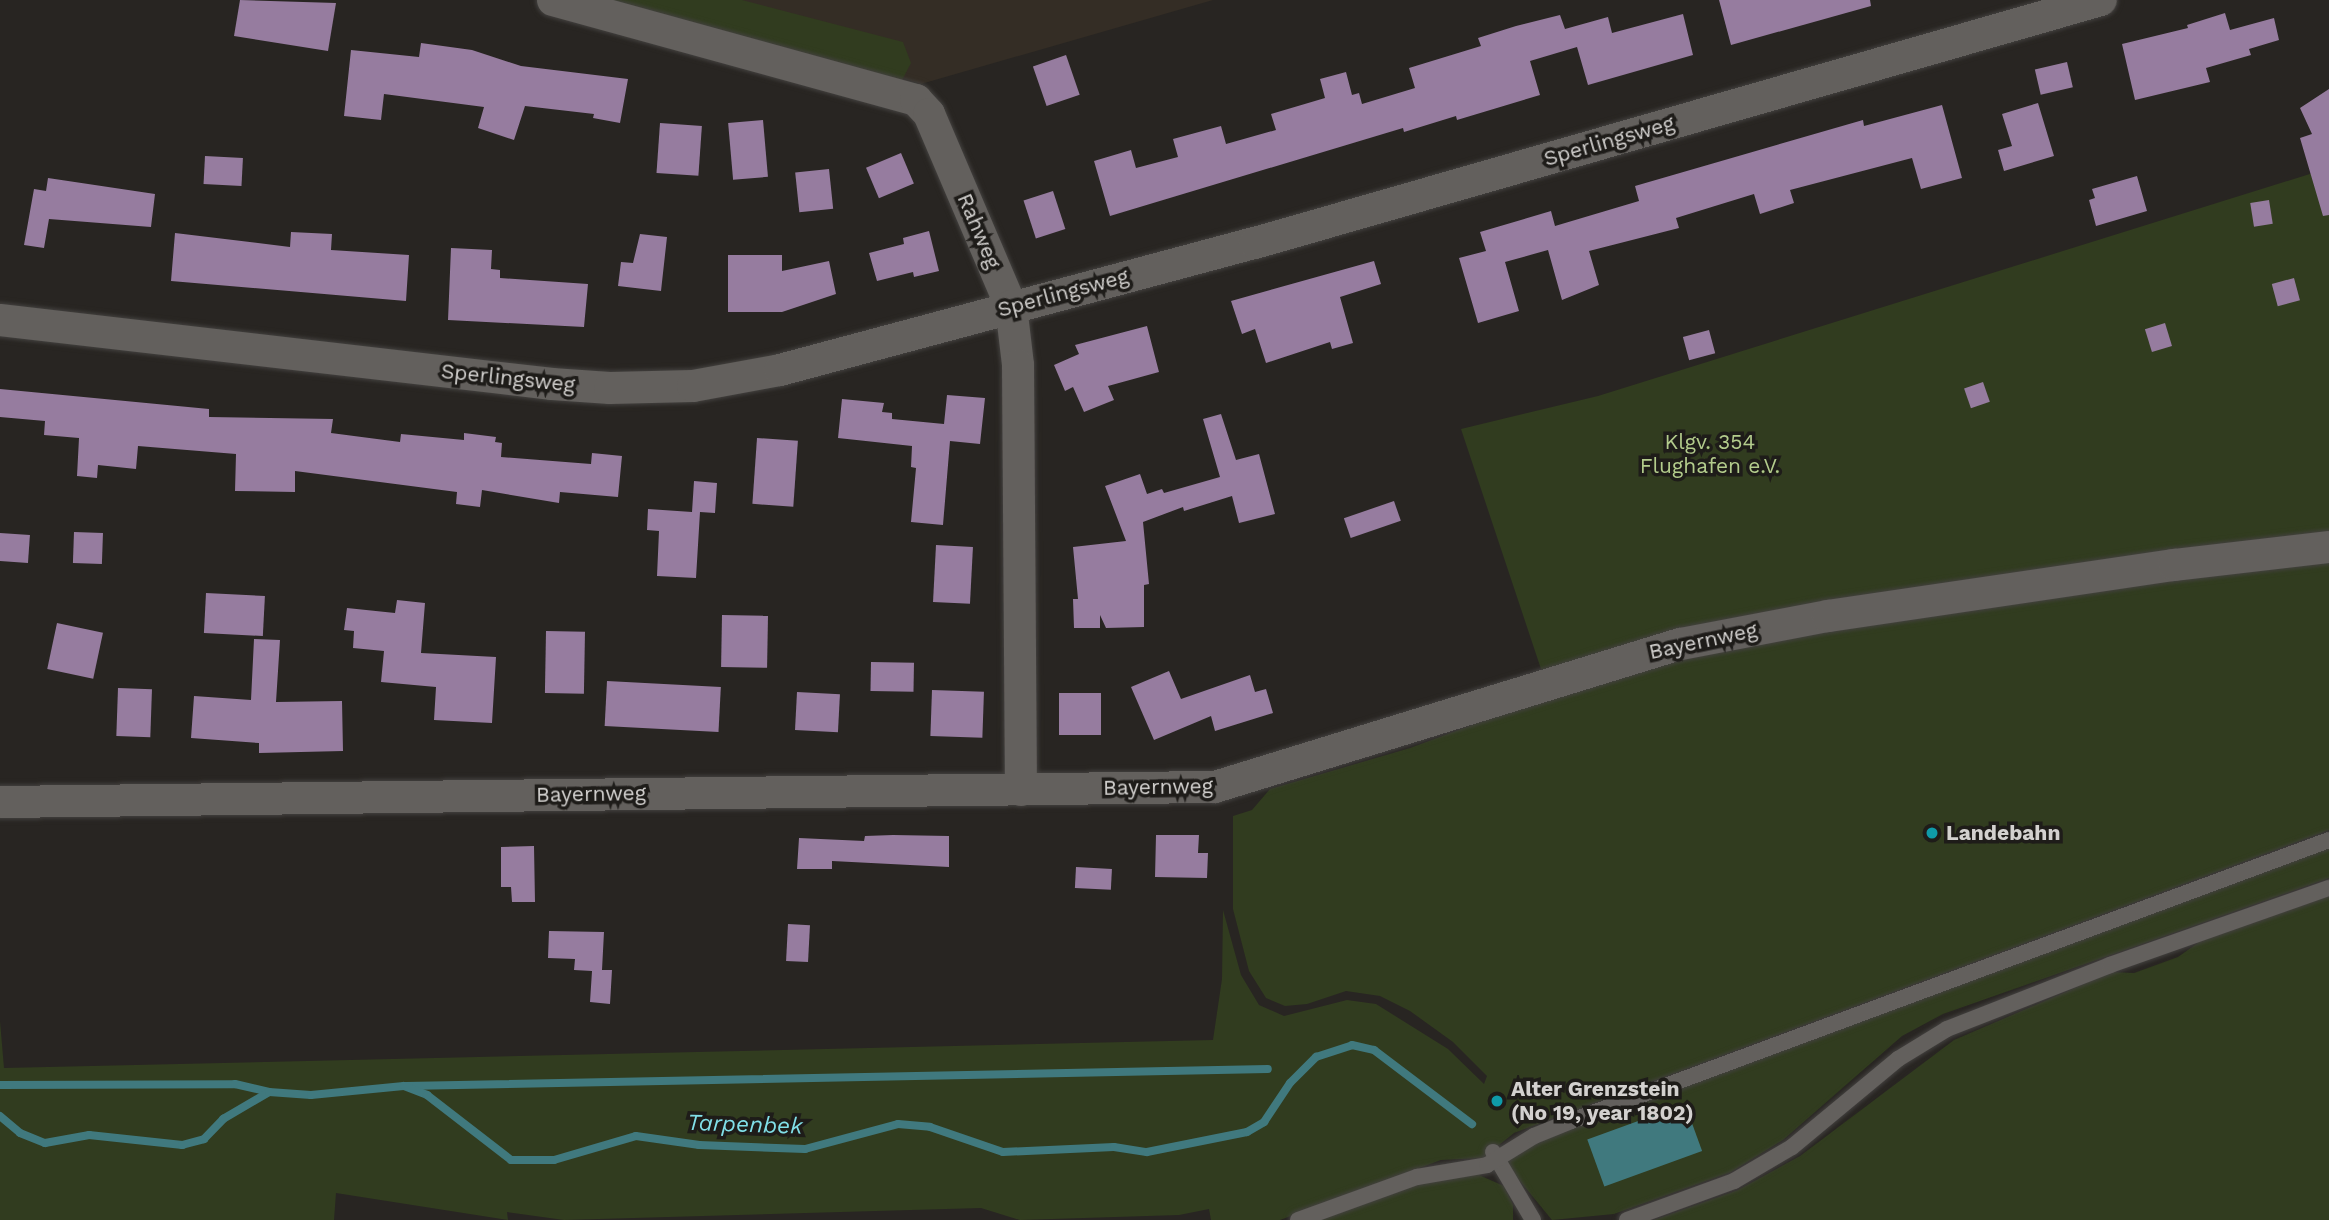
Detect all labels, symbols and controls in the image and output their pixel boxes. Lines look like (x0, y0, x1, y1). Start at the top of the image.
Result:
street label: Sperlingsweg (1541, 110, 1677, 172)
street label: Rahweg (952, 190, 1006, 272)
street label: Sperlingsweg (995, 263, 1131, 323)
street label: Sperlingsweg (440, 358, 576, 398)
park label: Klgv. 354 Flughafen e.V. (1640, 429, 1780, 479)
street label: Bayernweg (1647, 617, 1759, 665)
street label: Bayernweg (1103, 773, 1213, 801)
street label: Bayernweg (536, 780, 646, 808)
place label: Landebahn (1946, 820, 2060, 846)
marker: Landebahn (1924, 825, 1940, 841)
place label: Alter Grenzstein (No 19, year 1802) (1511, 1076, 1694, 1126)
marker: Alter Grenzstein (No 19, year 1802) (1489, 1093, 1505, 1109)
water label: Tarpenbek (687, 1109, 803, 1141)

